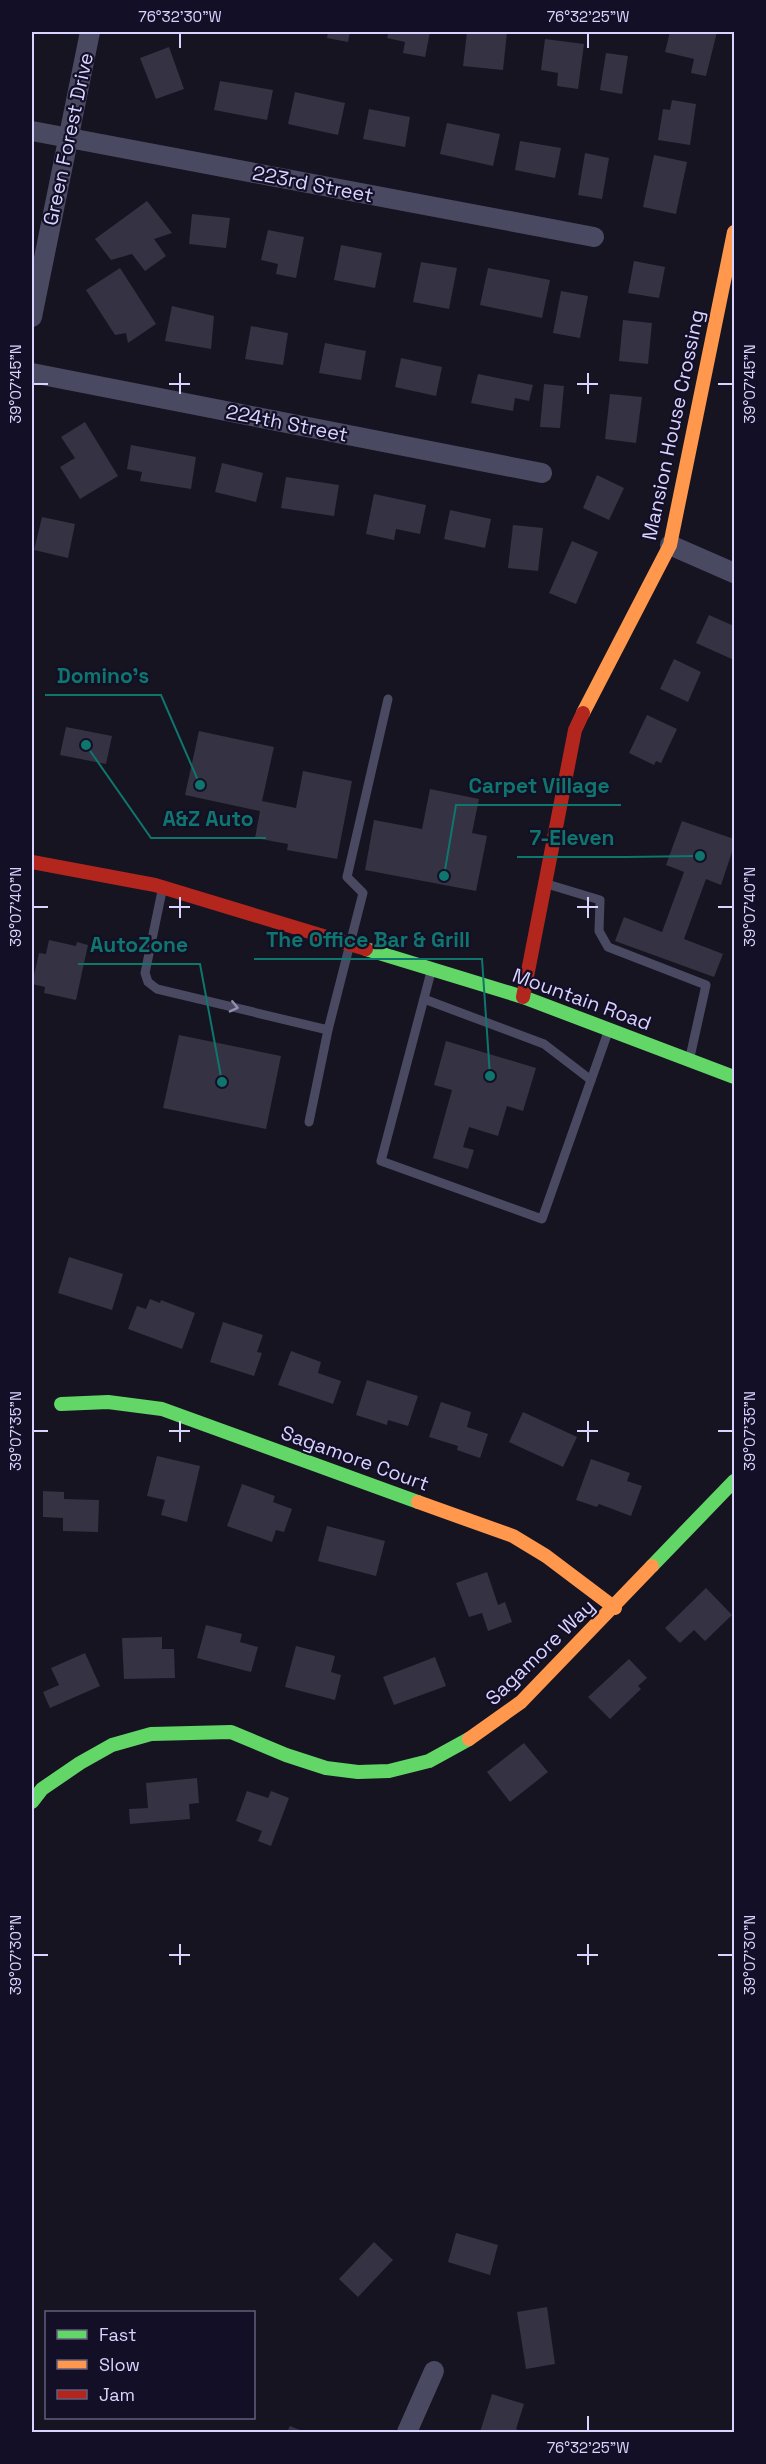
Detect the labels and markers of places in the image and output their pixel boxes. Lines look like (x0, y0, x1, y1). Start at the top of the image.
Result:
callout: Domino's (45, 656, 161, 695)
callout: Carpet Village (456, 766, 621, 805)
callout: A&Z Auto (151, 799, 266, 838)
callout: 7-Eleven (517, 818, 626, 857)
callout: The Office Bar & Grill (254, 920, 482, 959)
callout: AutoZone (78, 925, 200, 964)

